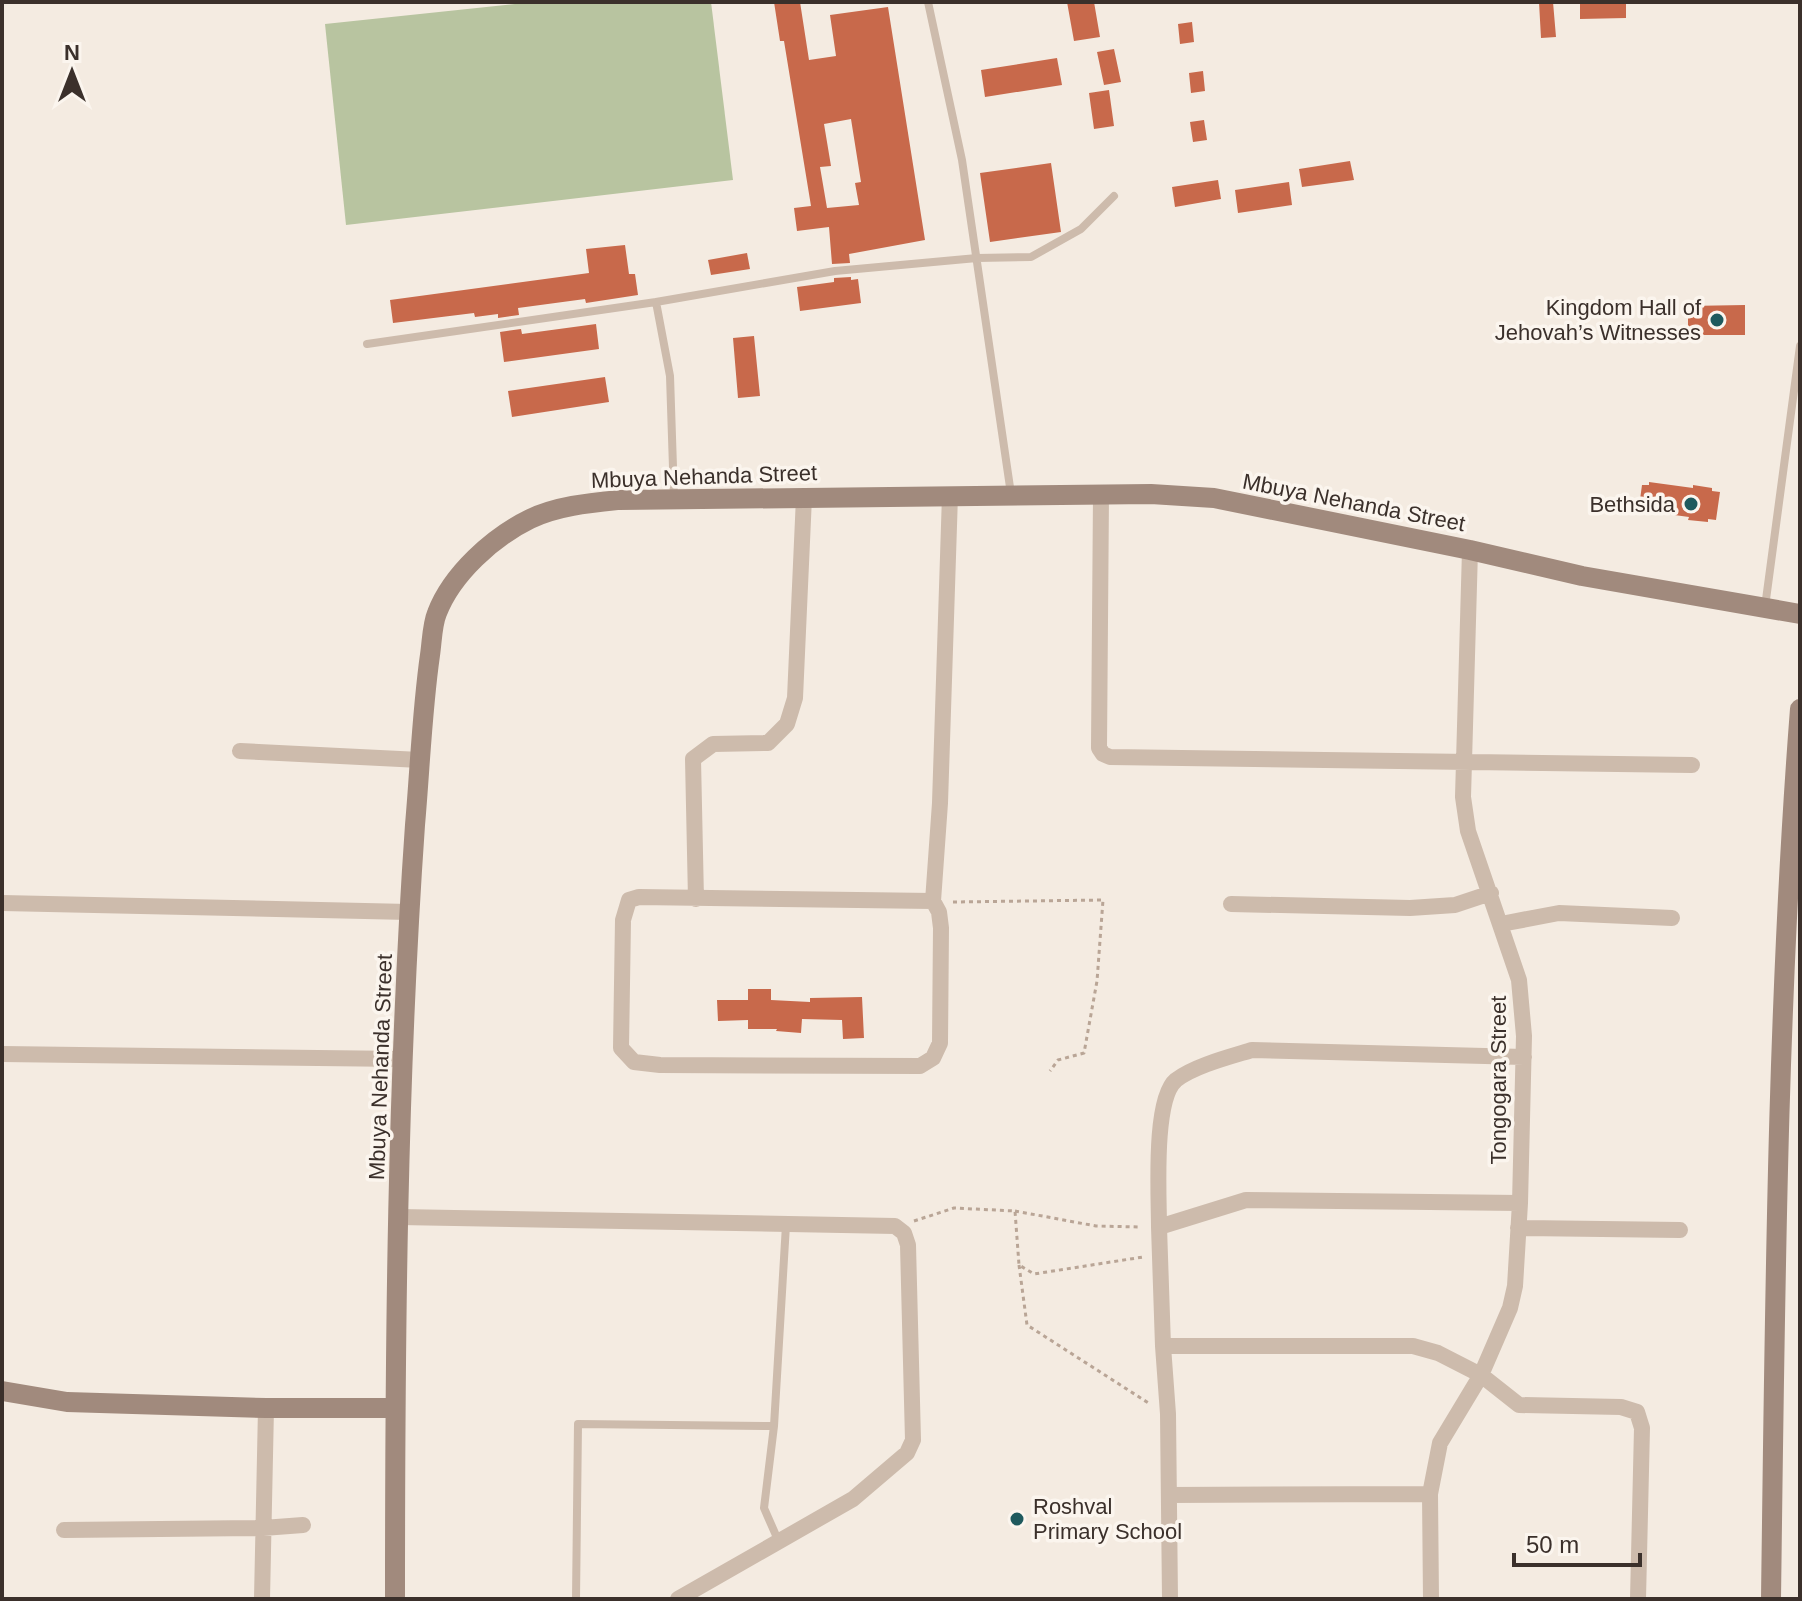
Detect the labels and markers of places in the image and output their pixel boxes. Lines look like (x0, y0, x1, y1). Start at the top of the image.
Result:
place label: Kingdom Hall of Jehovah’s Witnesses (1495, 295, 1702, 345)
marker: Kingdom Hall of Jehovah’s Witnesses (1708, 311, 1726, 329)
place label: Bethsida (1589, 492, 1676, 517)
marker: Bethsida (1682, 495, 1700, 513)
place label: Roshval Primary School (1033, 1494, 1182, 1544)
marker: Roshval Primary School (1008, 1510, 1026, 1528)

